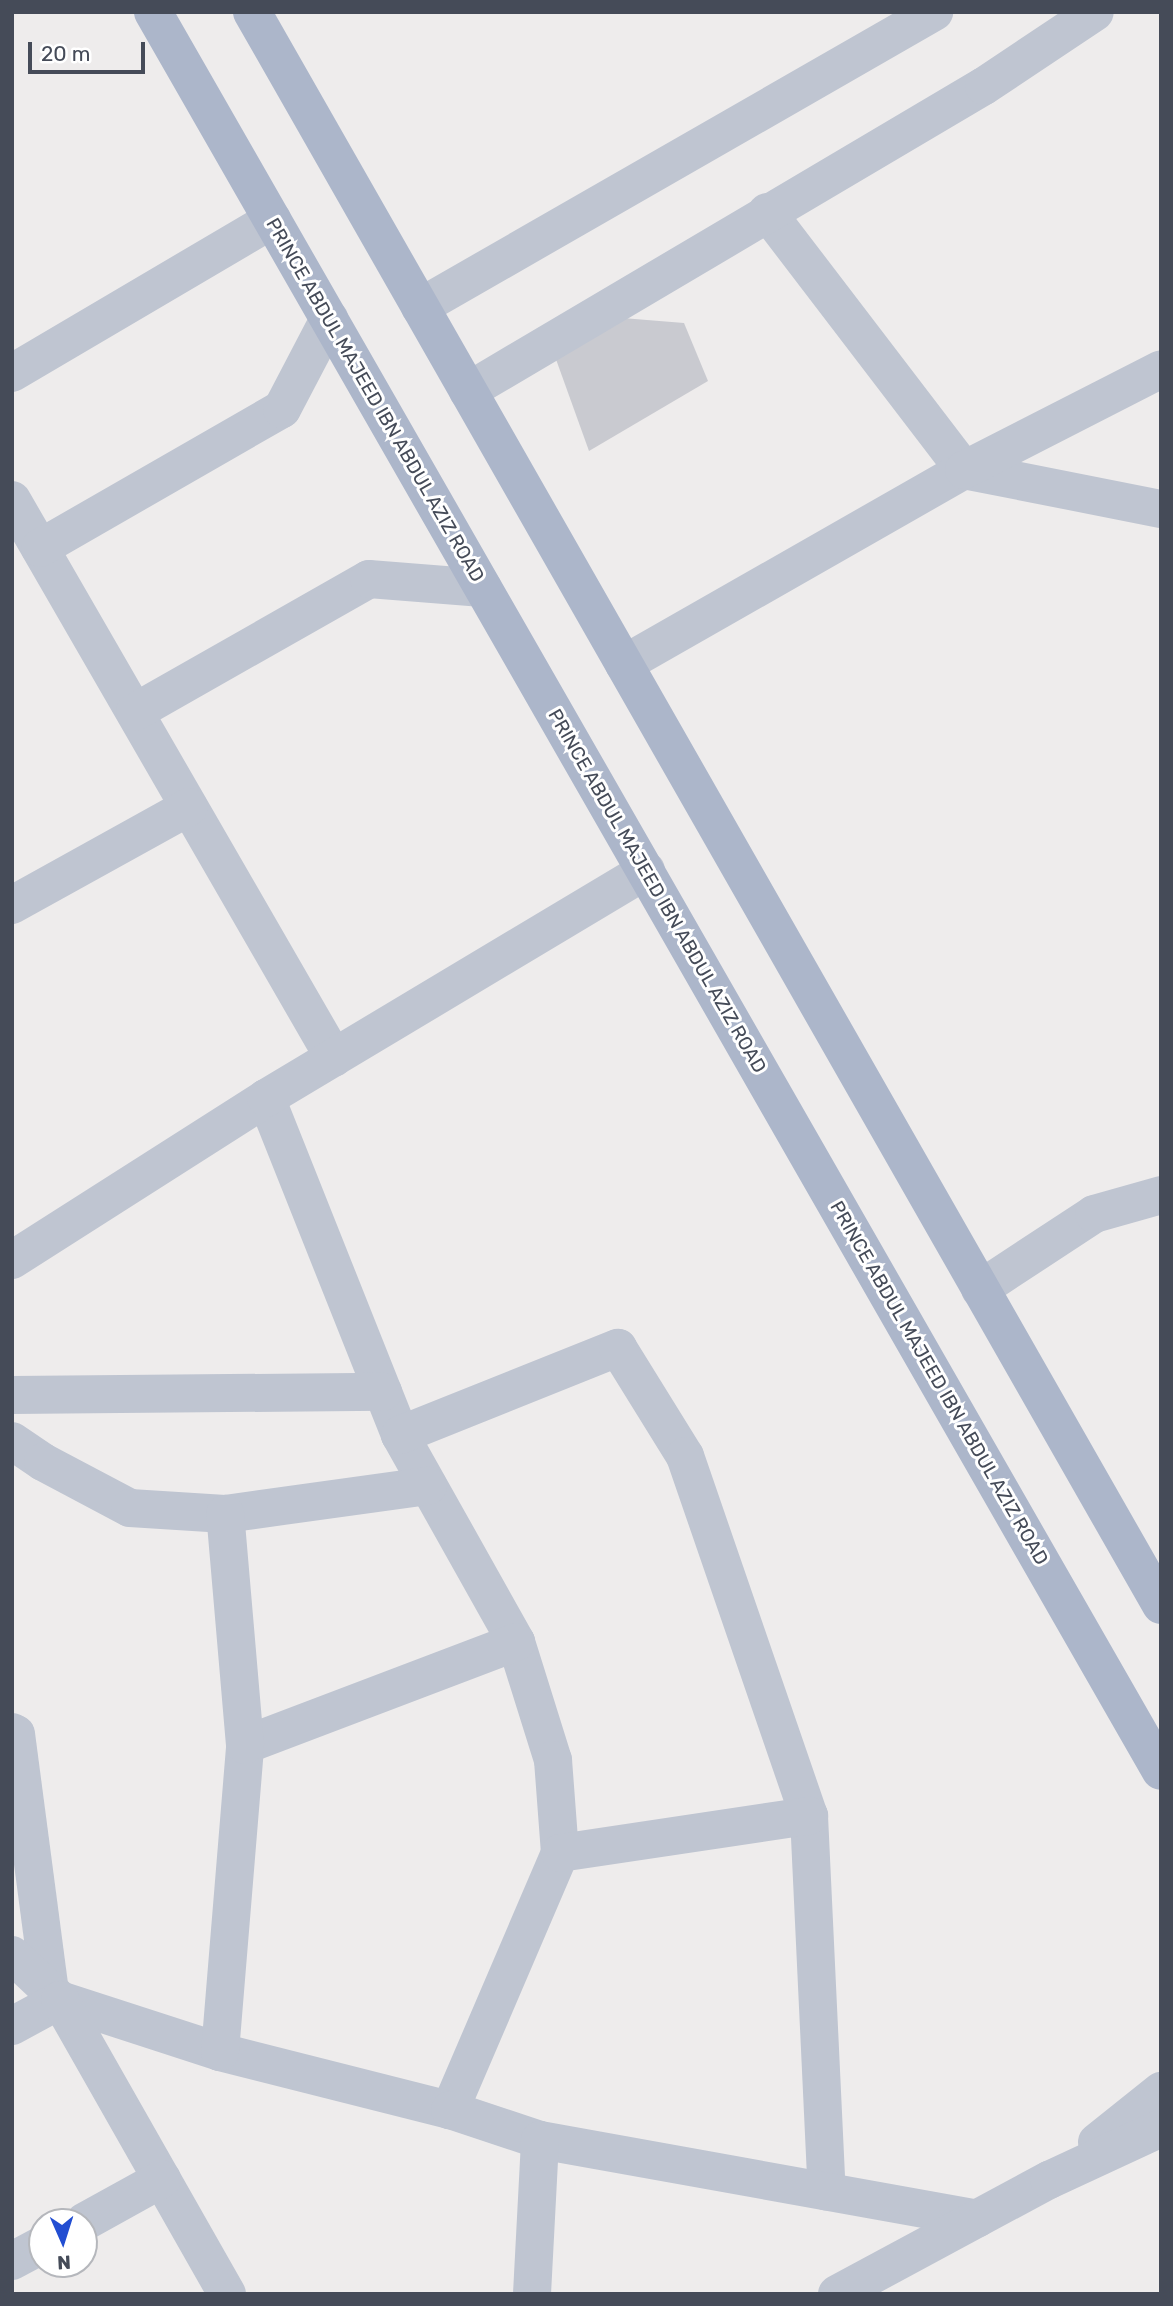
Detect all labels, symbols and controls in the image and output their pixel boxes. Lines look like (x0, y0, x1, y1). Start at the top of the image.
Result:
scale bar (32, 28, 149, 72)
text: 20 m (41, 41, 90, 66)
street label: PRINCE ABDUL MAJEED IBN ABDUL AZIZ ROAD (260, 213, 490, 587)
street label: PRINCE ABDUL MAJEED IBN ABDUL AZIZ ROAD (542, 704, 772, 1078)
street label: PRINCE ABDUL MAJEED IBN ABDUL AZIZ ROAD (824, 1196, 1054, 1570)
north arrow (28, 2208, 98, 2278)
text: N (57, 2251, 71, 2274)

